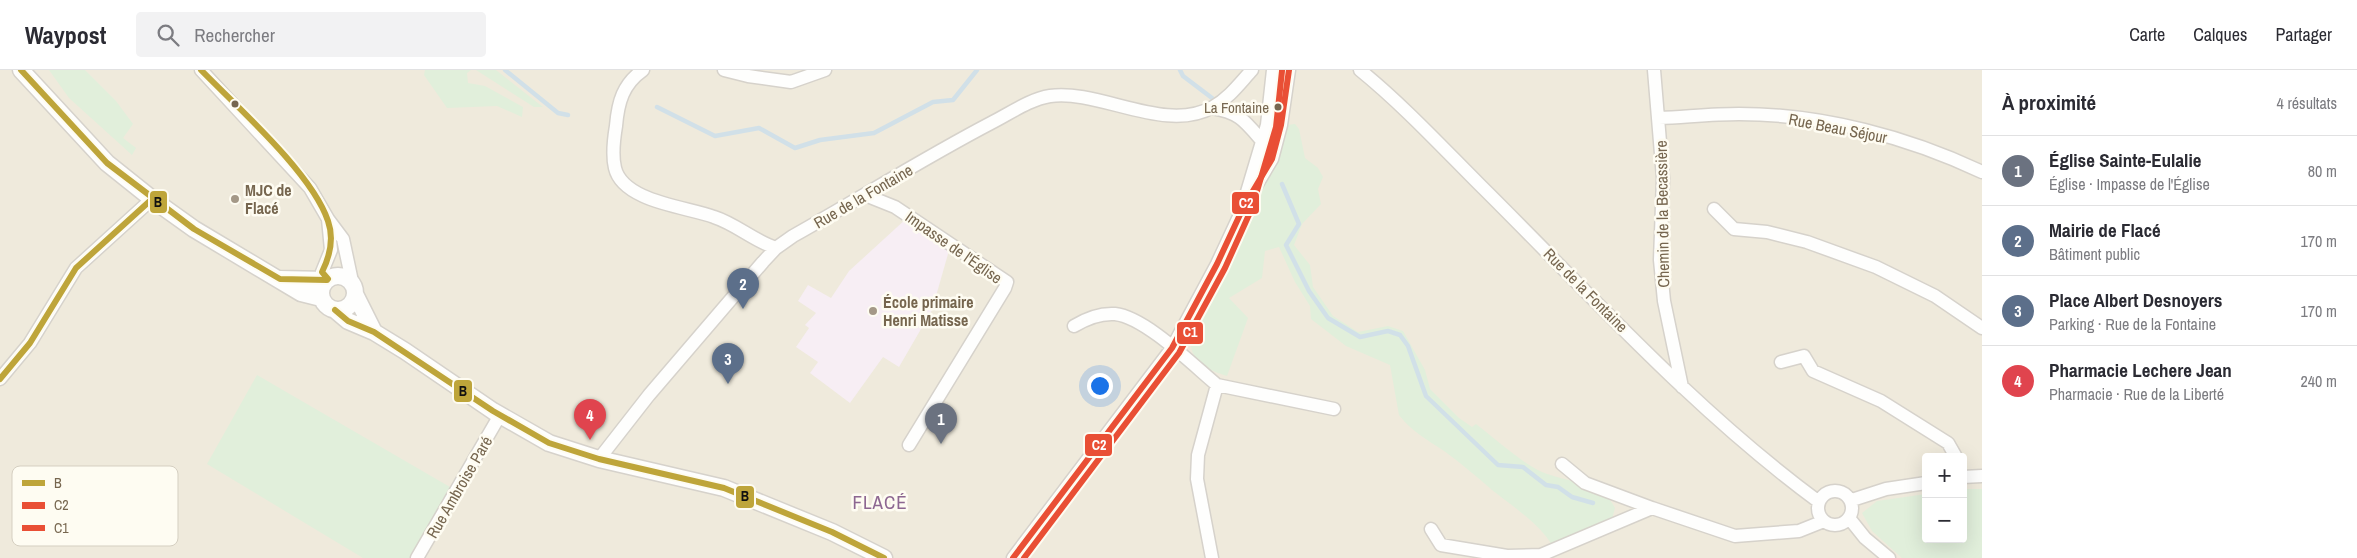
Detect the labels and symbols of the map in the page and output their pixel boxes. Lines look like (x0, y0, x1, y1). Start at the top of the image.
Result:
place label: La Fontaine (1204, 97, 1269, 118)
unlabelled marker (230, 99, 240, 109)
marker: La Fontaine (1273, 102, 1283, 112)
street label: Rue Beau Séjour (1787, 108, 1890, 148)
street label: Chemin de la Becassière (1650, 140, 1674, 288)
street label: Rue de la Fontaine (809, 159, 917, 233)
place label: MJC de Flacé (245, 179, 292, 219)
line badge: B (149, 190, 168, 214)
line badge: C2 (1231, 191, 1260, 215)
text: B (154, 193, 162, 211)
marker: MJC de Flacé (229, 193, 241, 205)
text: C2 (1239, 194, 1253, 212)
street label: Impasse de l'Église (901, 205, 1007, 289)
street label: Rue de la Fontaine (1539, 243, 1633, 337)
pin: 2 (727, 268, 759, 309)
place label: École primaire Henri Matisse (883, 291, 973, 331)
marker: École primaire Henri Matisse (867, 305, 879, 317)
line badge: C1 (1176, 321, 1204, 345)
text: C1 (1183, 323, 1198, 341)
pin: 3 (712, 343, 744, 384)
your location (1087, 373, 1113, 399)
line badge: B (453, 379, 473, 403)
text: B (459, 382, 467, 400)
pin: 4 (574, 399, 606, 440)
pin: 1 (925, 403, 957, 444)
street label: Rue Ambroise Paré (421, 432, 497, 542)
line badge: C2 (1084, 433, 1113, 457)
text: C2 (1092, 436, 1106, 454)
legend (12, 466, 178, 546)
text: B (54, 474, 62, 492)
line badge: B (735, 485, 755, 509)
text: B (741, 487, 749, 505)
district label: FLACÉ (852, 489, 908, 515)
text: C2 (54, 496, 69, 514)
text: C1 (54, 519, 69, 537)

